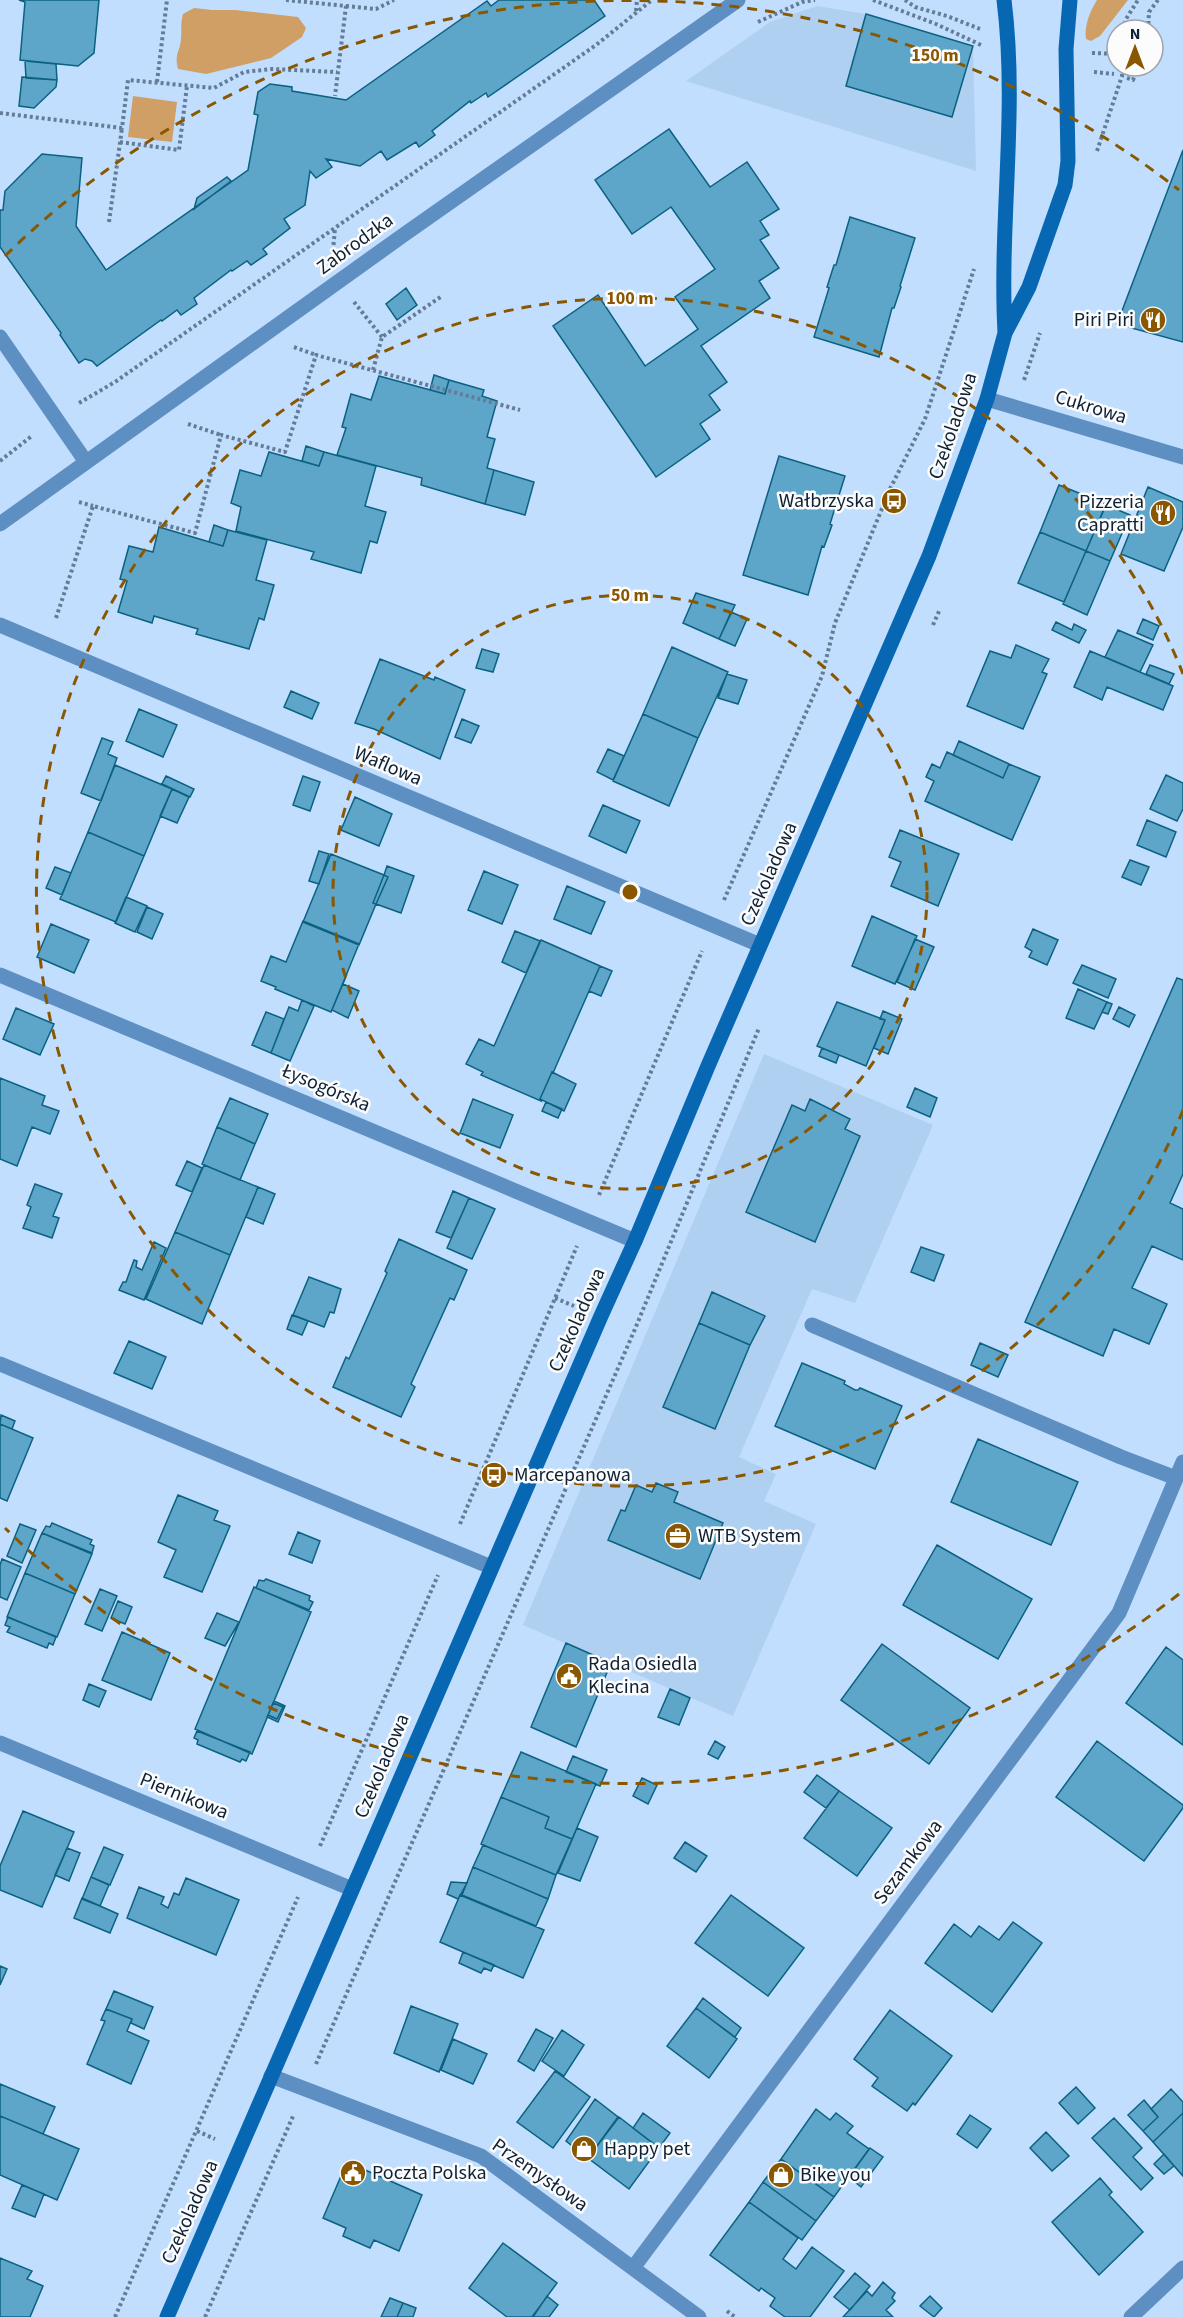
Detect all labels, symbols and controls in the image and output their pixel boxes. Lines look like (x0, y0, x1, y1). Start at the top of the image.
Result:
north arrow (1105, 18, 1165, 78)
text: N (1130, 23, 1140, 45)
text: 150 m (911, 43, 959, 68)
street label: Zabrodzka (311, 207, 399, 281)
text: 100 m (606, 286, 654, 311)
restaurant icon: Piri Piri (1138, 305, 1168, 335)
place label: Piri Piri (1074, 306, 1134, 334)
street label: Czekoladowa (922, 369, 984, 483)
street label: Cukrowa (1052, 383, 1130, 431)
bus stop icon: Wałbrzyska (879, 486, 909, 516)
place label: Wałbrzyska (779, 487, 874, 515)
place label: Pizzeria Capratti (1077, 488, 1144, 539)
restaurant icon: Pizzeria Capratti (1148, 498, 1178, 528)
text: 50 m (611, 583, 649, 608)
street label: Waflowa (350, 739, 426, 793)
street label: Czekoladowa (734, 817, 804, 931)
centre of rings (620, 882, 640, 902)
street label: Łysogórska (277, 1056, 375, 1119)
street label: Czekoladowa (542, 1263, 612, 1377)
bus stop icon: Marcepanowa (479, 1460, 509, 1490)
place label: Marcepanowa (514, 1461, 631, 1489)
office icon: WTB System (663, 1521, 693, 1551)
place label: WTB System (698, 1522, 801, 1550)
place label: Rada Osiedla Klecina (588, 1650, 697, 1701)
public building icon: Rada Osiedla Klecina (554, 1661, 584, 1691)
street label: Czekoladowa (347, 1709, 417, 1823)
street label: Piernikowa (135, 1766, 233, 1826)
street label: Sezamkowa (867, 1814, 949, 1910)
street label: Przemysłowa (486, 2131, 594, 2219)
shop icon: Happy pet (569, 2134, 599, 2164)
place label: Happy pet (604, 2135, 690, 2163)
street label: Czekoladowa (155, 2155, 225, 2269)
public building icon: Poczta Polska (338, 2158, 368, 2188)
place label: Poczta Polska (372, 2159, 487, 2187)
shop icon: Bike you (766, 2160, 796, 2190)
place label: Bike you (800, 2161, 871, 2189)

